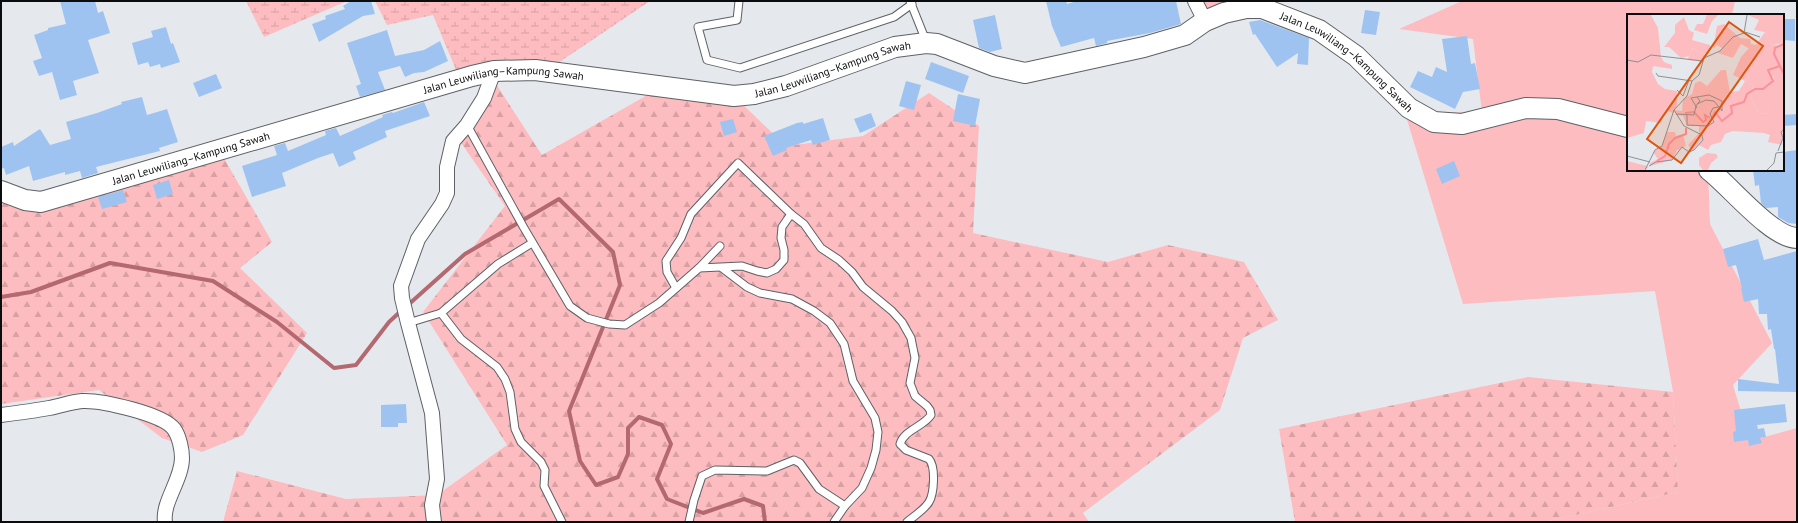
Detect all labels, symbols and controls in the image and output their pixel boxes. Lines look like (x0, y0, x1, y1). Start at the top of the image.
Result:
street label: Jalan Leuwiliang–Kampung Sawah (1277, 8, 1416, 115)
inset map (1627, 14, 1784, 171)
street label: Jalan Leuwiliang–Kampung Sawah (752, 38, 912, 101)
street label: Jalan Leuwiliang–Kampung Sawah (421, 63, 585, 97)
street label: Jalan Leuwiliang–Kampung Sawah (110, 129, 271, 188)

